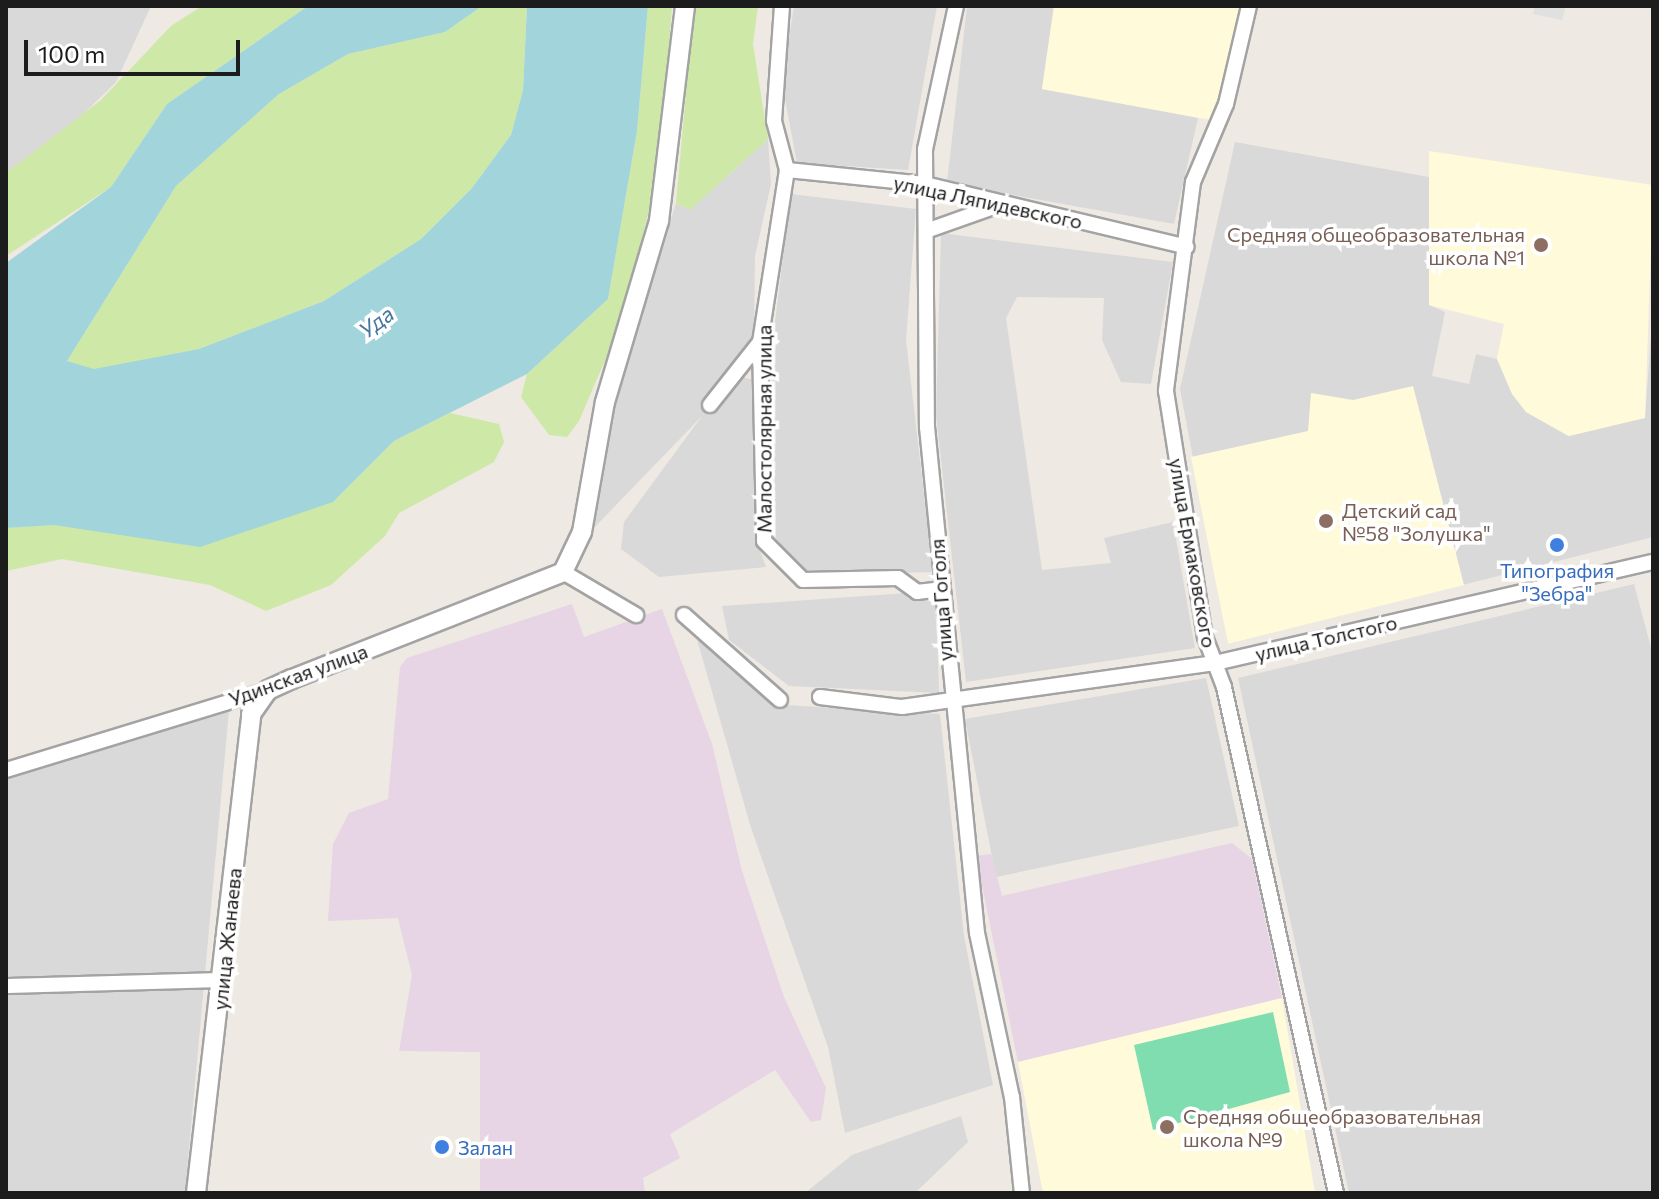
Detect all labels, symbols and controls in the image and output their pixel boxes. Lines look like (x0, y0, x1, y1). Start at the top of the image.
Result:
scale bar (28, 24, 244, 74)
text: 100 m (38, 39, 105, 68)
street label: улица Ляпидевского (891, 170, 1085, 234)
place label: Средняя общеобразовательная школа №1 (1227, 222, 1525, 269)
marker: Средняя общеобразовательная школа №1 (1532, 236, 1550, 254)
water label: Уда (353, 300, 399, 344)
street label: Малостолярная улица (752, 325, 776, 533)
street label: улица Ермаковского (1164, 456, 1222, 650)
place label: Детский сад №58 "Золушка" (1342, 498, 1491, 545)
marker: Детский сад №58 "Золушка" (1317, 512, 1335, 530)
marker: Типография "Зебра" (1548, 536, 1566, 554)
street label: улица Гоголя (925, 538, 957, 662)
place label: Типография "Зебра" (1500, 558, 1614, 605)
street label: улица Толстого (1253, 610, 1399, 666)
street label: Удинская улица (225, 639, 371, 711)
street label: улица Жанаева (208, 867, 246, 1011)
place label: Средняя общеобразовательная школа №9 (1183, 1104, 1481, 1151)
marker: Средняя общеобразовательная школа №9 (1158, 1118, 1176, 1136)
place label: Залан (458, 1135, 513, 1159)
marker: Залан (433, 1138, 451, 1156)

